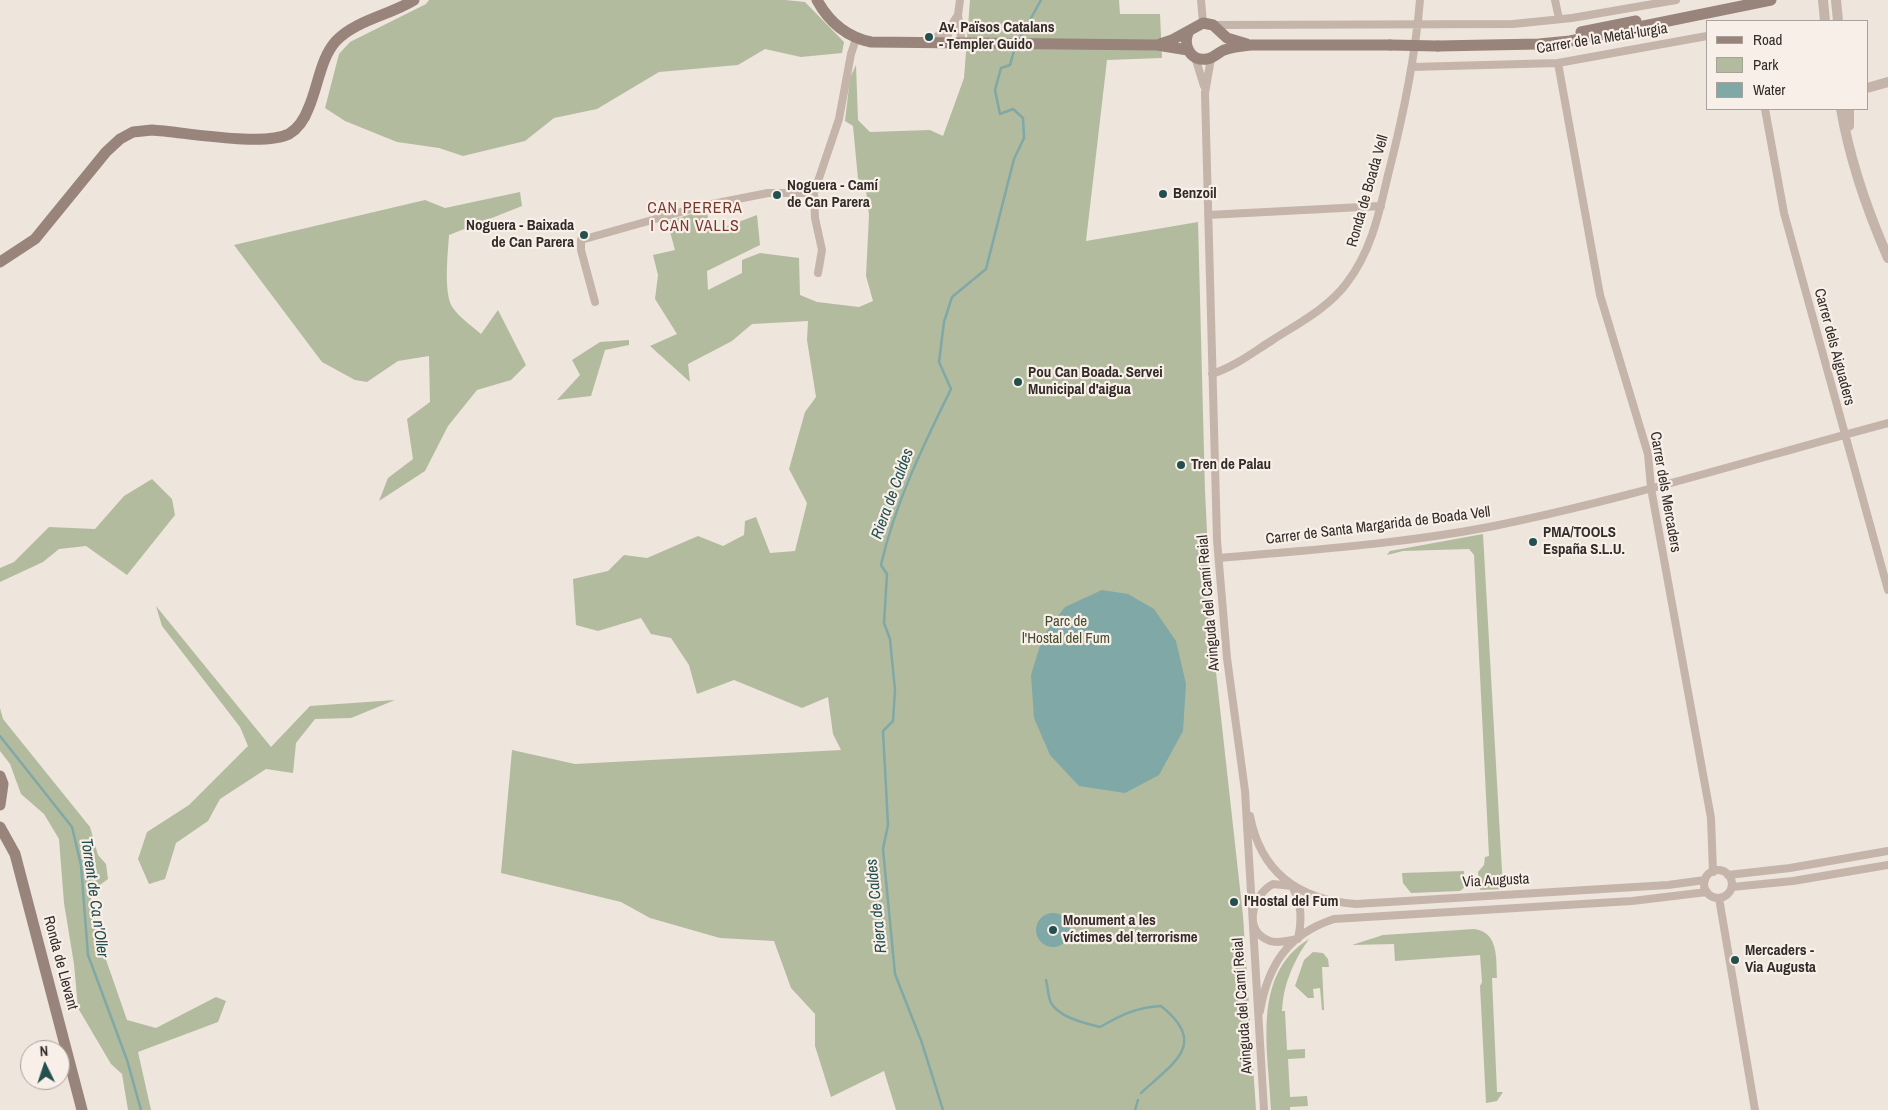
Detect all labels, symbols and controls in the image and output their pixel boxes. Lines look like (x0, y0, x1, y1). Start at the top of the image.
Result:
place label: Av. Països Catalans - Templer Guido (939, 19, 1055, 54)
street label: Carrer de la Metal·lurgia (1535, 20, 1669, 58)
legend (1706, 20, 1868, 110)
text: Road (1753, 29, 1782, 50)
marker: Av. Països Catalans - Templer Guido (923, 31, 935, 43)
text: Park (1753, 54, 1778, 75)
text: Water (1753, 79, 1785, 100)
street label: Ronda de Boada Vell (1343, 133, 1393, 249)
place label: Noguera - Camí de Can Parera (787, 177, 878, 212)
place label: Benzoil (1173, 185, 1217, 203)
marker: Benzoil (1157, 188, 1169, 200)
marker: Noguera - Camí de Can Parera (771, 189, 783, 201)
district label: CAN PERERA I CAN VALLS (646, 199, 744, 237)
place label: Noguera - Baixada de Can Parera (466, 217, 574, 252)
marker: Noguera - Baixada de Can Parera (578, 229, 590, 241)
street label: Carrer dels Aiguaders (1810, 287, 1858, 407)
place label: Pou Can Boada. Servei Municipal d'aigua (1028, 364, 1163, 399)
marker: Pou Can Boada. Servei Municipal d'aigua (1012, 376, 1024, 388)
street label: Carrer dels Mercaders (1646, 430, 1684, 554)
water label: Riera de Caldes (868, 446, 918, 542)
place label: Tren de Palau (1191, 456, 1271, 474)
marker: Tren de Palau (1175, 459, 1187, 471)
street label: Carrer de Santa Margarida de Boada Vell (1265, 503, 1491, 549)
place label: PMA/TOOLS España S.L.U. (1543, 524, 1625, 559)
street label: Avinguda del Camí Reial (1194, 534, 1224, 672)
marker: PMA/TOOLS España S.L.U. (1527, 536, 1539, 548)
park label: Parc de l'Hostal del Fum (1022, 613, 1110, 648)
water label: Torrent de Ca n'Oller (76, 837, 112, 959)
water label: Riera de Caldes (862, 858, 892, 954)
street label: Via Augusta (1462, 870, 1530, 892)
place label: l'Hostal del Fum (1244, 893, 1339, 911)
marker: l'Hostal del Fum (1228, 896, 1240, 908)
place label: Monument a les víctimes del terrorisme (1063, 912, 1198, 947)
street label: Ronda de Llevant (39, 914, 81, 1012)
marker: Monument a les víctimes del terrorisme (1047, 924, 1059, 936)
street label: Avinguda del Camí Reial (1229, 937, 1257, 1075)
place label: Mercaders - Via Augusta (1745, 942, 1816, 977)
marker: Mercaders - Via Augusta (1729, 954, 1741, 966)
north arrow (20, 1040, 70, 1090)
text: N (39, 1042, 49, 1060)

